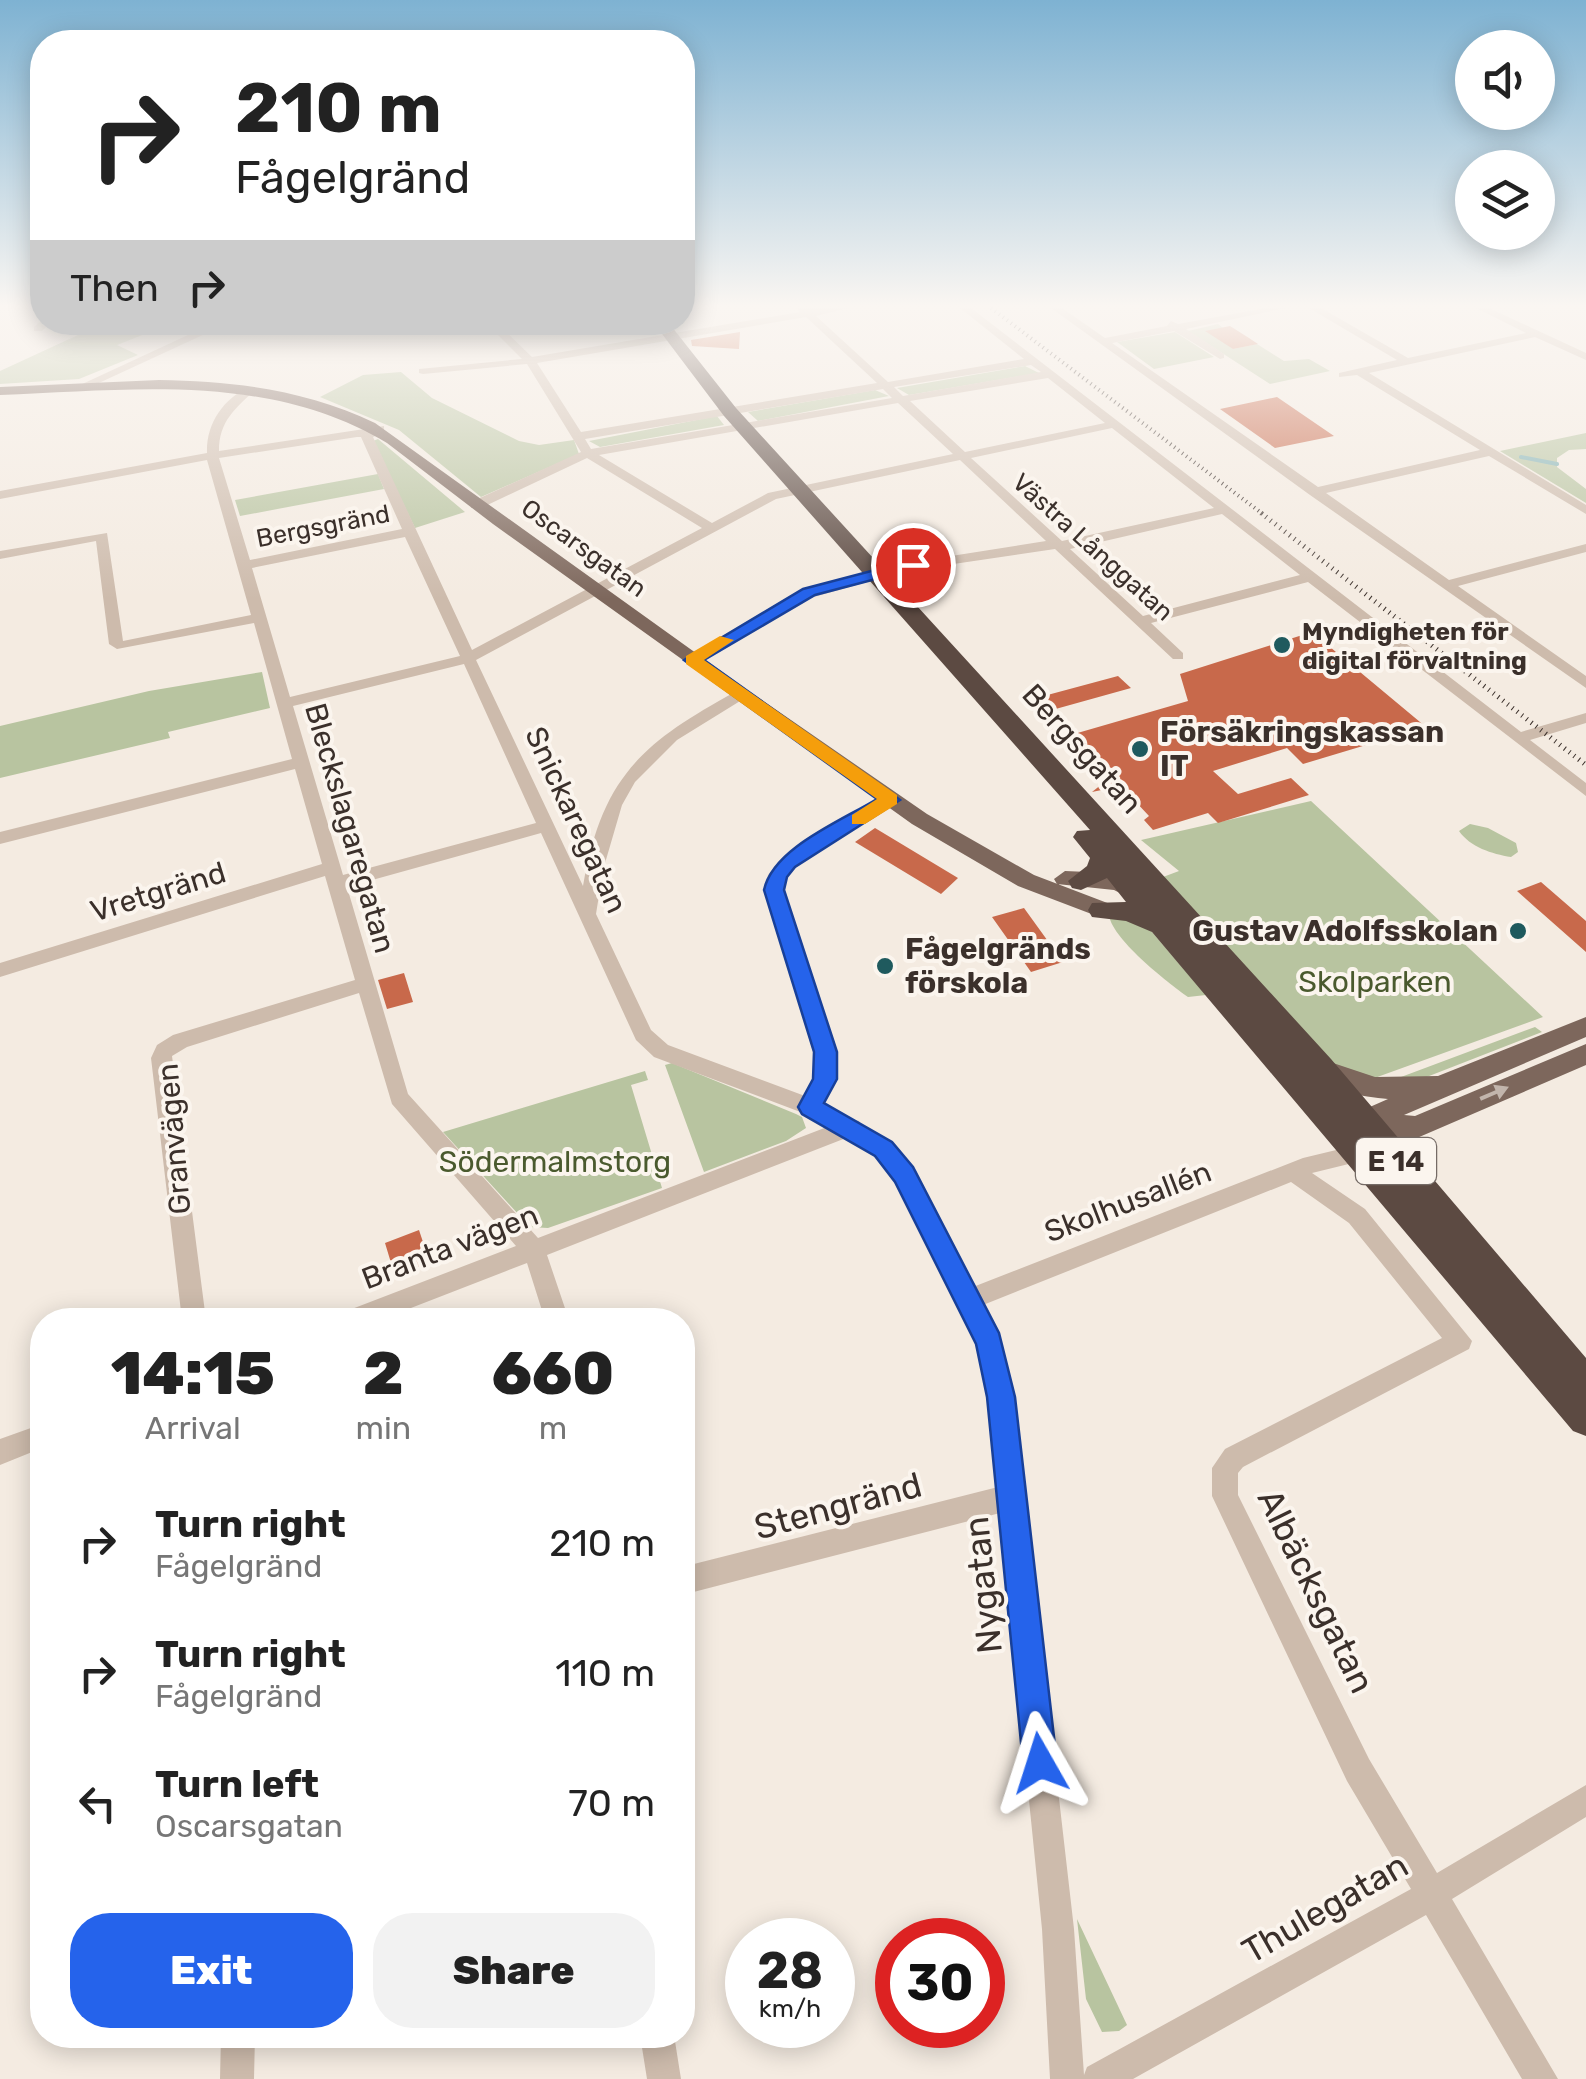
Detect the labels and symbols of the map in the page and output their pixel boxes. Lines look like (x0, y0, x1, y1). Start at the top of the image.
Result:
street label: Västra Långgatan (1007, 467, 1179, 627)
street label: Oscarsgatan (516, 493, 652, 603)
street label: Bergsgränd (254, 499, 392, 553)
pin (871, 523, 956, 608)
place label: Myndigheten för digital förvaltning (1302, 617, 1527, 675)
marker: Myndigheten för digital förvaltning (1271, 634, 1293, 656)
street label: Bergsgatan (1014, 677, 1150, 821)
street label: Bleckslagaregatan (297, 699, 403, 957)
place label: Försäkringskassan IT (1160, 714, 1444, 784)
street label: Snickaregatan (517, 721, 635, 919)
marker: Försäkringskassan IT (1129, 738, 1151, 760)
street label: Vretgränd (86, 854, 230, 930)
place label: Gustav Adolfsskolan (1192, 913, 1498, 949)
marker: Gustav Adolfsskolan (1507, 920, 1529, 942)
place label: Fågelgränds förskola (905, 931, 1091, 1001)
marker: Fågelgränds förskola (874, 955, 896, 977)
park label: Skolparken (1298, 964, 1452, 1000)
street label: Granvägen (149, 1062, 199, 1216)
one-way arrow (1480, 1085, 1510, 1101)
road number: E 14 (1356, 1138, 1436, 1184)
park label: Södermalmstorg (439, 1144, 671, 1180)
street label: Skolhusallén (1040, 1154, 1216, 1250)
street label: Branta vägen (357, 1197, 543, 1297)
street label: Stengränd (750, 1464, 926, 1548)
street label: Albäcksgatan (1249, 1482, 1383, 1700)
street label: Nygatan (955, 1515, 1011, 1655)
position arrow (988, 1711, 1092, 1815)
street label: Thulegatan (1235, 1844, 1415, 1972)
speed limit sign: 30 (875, 1918, 1005, 2048)

